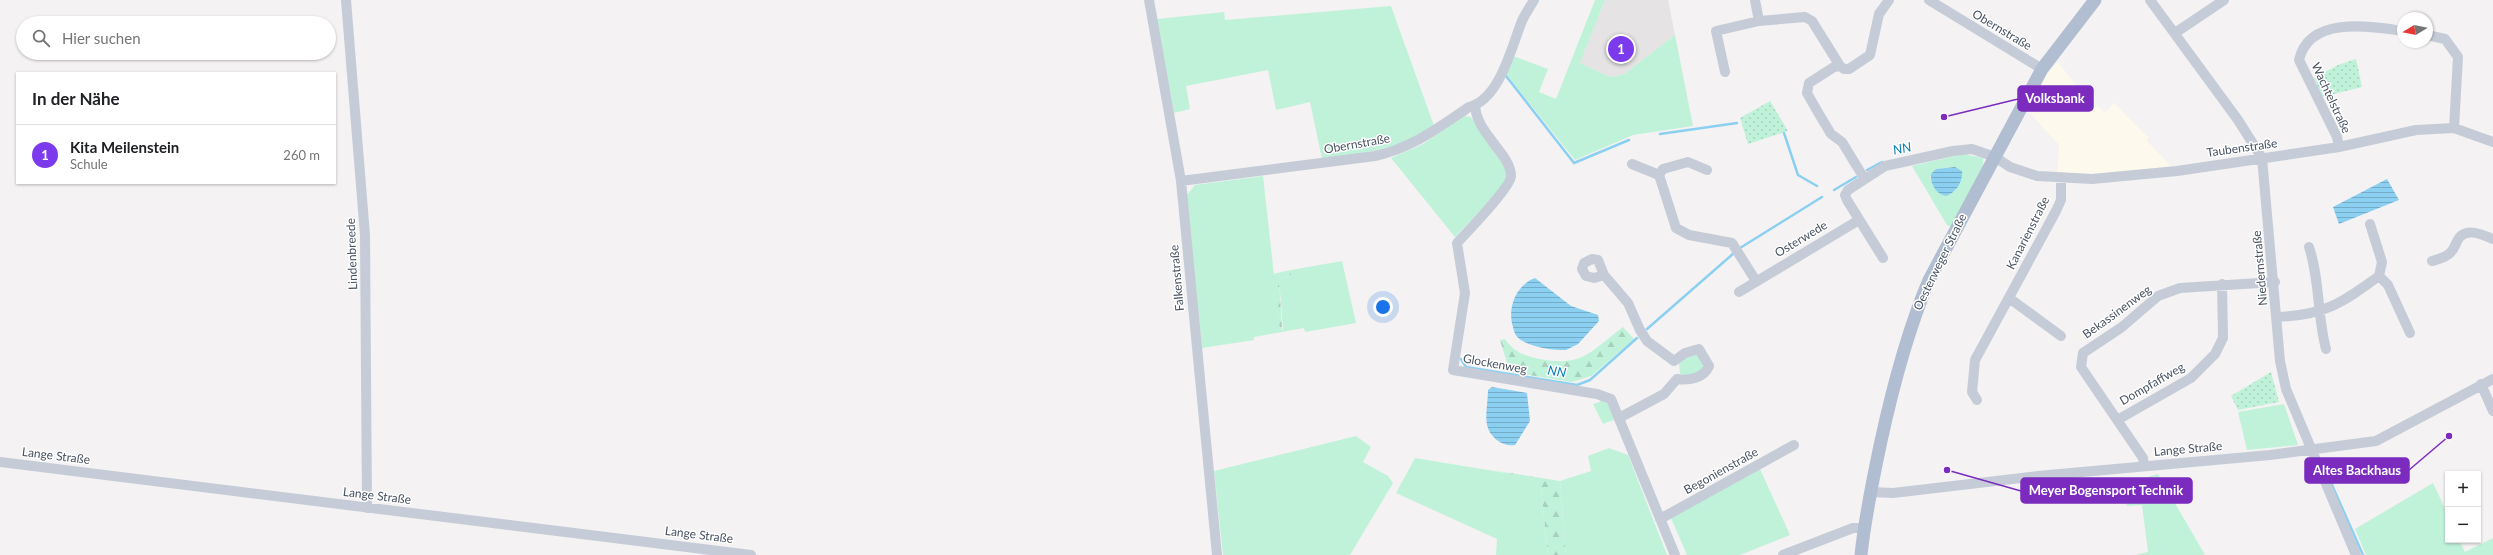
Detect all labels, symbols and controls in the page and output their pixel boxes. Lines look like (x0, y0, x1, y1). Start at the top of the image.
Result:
street label: Obernstraße (1970, 6, 2035, 53)
north arrow (2397, 12, 2433, 48)
search box (16, 16, 336, 60)
icon: search (30, 27, 52, 49)
text: Hier suchen (62, 29, 141, 47)
pin: 1 (1608, 34, 1634, 64)
street label: Wachtelstraße (2308, 60, 2354, 136)
callout: Volksbank (2018, 86, 2093, 111)
text: In der Nähe (32, 88, 120, 109)
text: Volksbank (2024, 90, 2085, 106)
street label: Obernstraße (1323, 130, 1391, 157)
street label: Taubenstraße (2206, 135, 2278, 160)
text: Kita Meilenstein (70, 138, 179, 156)
water label: NN (1891, 138, 1913, 158)
text: 1 (41, 147, 49, 163)
text: 260 m (283, 147, 320, 163)
text: Schule (70, 156, 108, 172)
street label: Kanarienstraße (2003, 194, 2052, 272)
street label: Oesterweger Straße (1910, 211, 1969, 312)
street label: Osterwede (1772, 217, 1830, 260)
street label: Lindenbreede (343, 218, 360, 290)
street label: Niedernstraße (2249, 230, 2270, 306)
street label: Falkenstraße (1166, 244, 1187, 312)
street label: Bekassinenweg (2080, 282, 2154, 341)
your location (1373, 297, 1393, 317)
street label: Glockenweg (1462, 350, 1528, 377)
street label: Dompfaffweg (2117, 359, 2187, 408)
water label: NN (1547, 362, 1567, 380)
street label: Lange Straße (2153, 438, 2223, 459)
street label: Lange Straße (21, 444, 91, 467)
street label: Begonienstraße (1681, 444, 1761, 497)
callout: Altes Backhaus (2305, 458, 2409, 483)
text: Altes Backhaus (2312, 462, 2401, 478)
map controls (2445, 471, 2481, 543)
button: + (2445, 471, 2481, 507)
callout: Meyer Bogensport Technik (2021, 478, 2192, 503)
text: Meyer Bogensport Technik (2029, 482, 2183, 498)
street label: Lange Straße (342, 484, 412, 507)
button: − (2445, 507, 2481, 543)
street label: Lange Straße (664, 523, 734, 546)

